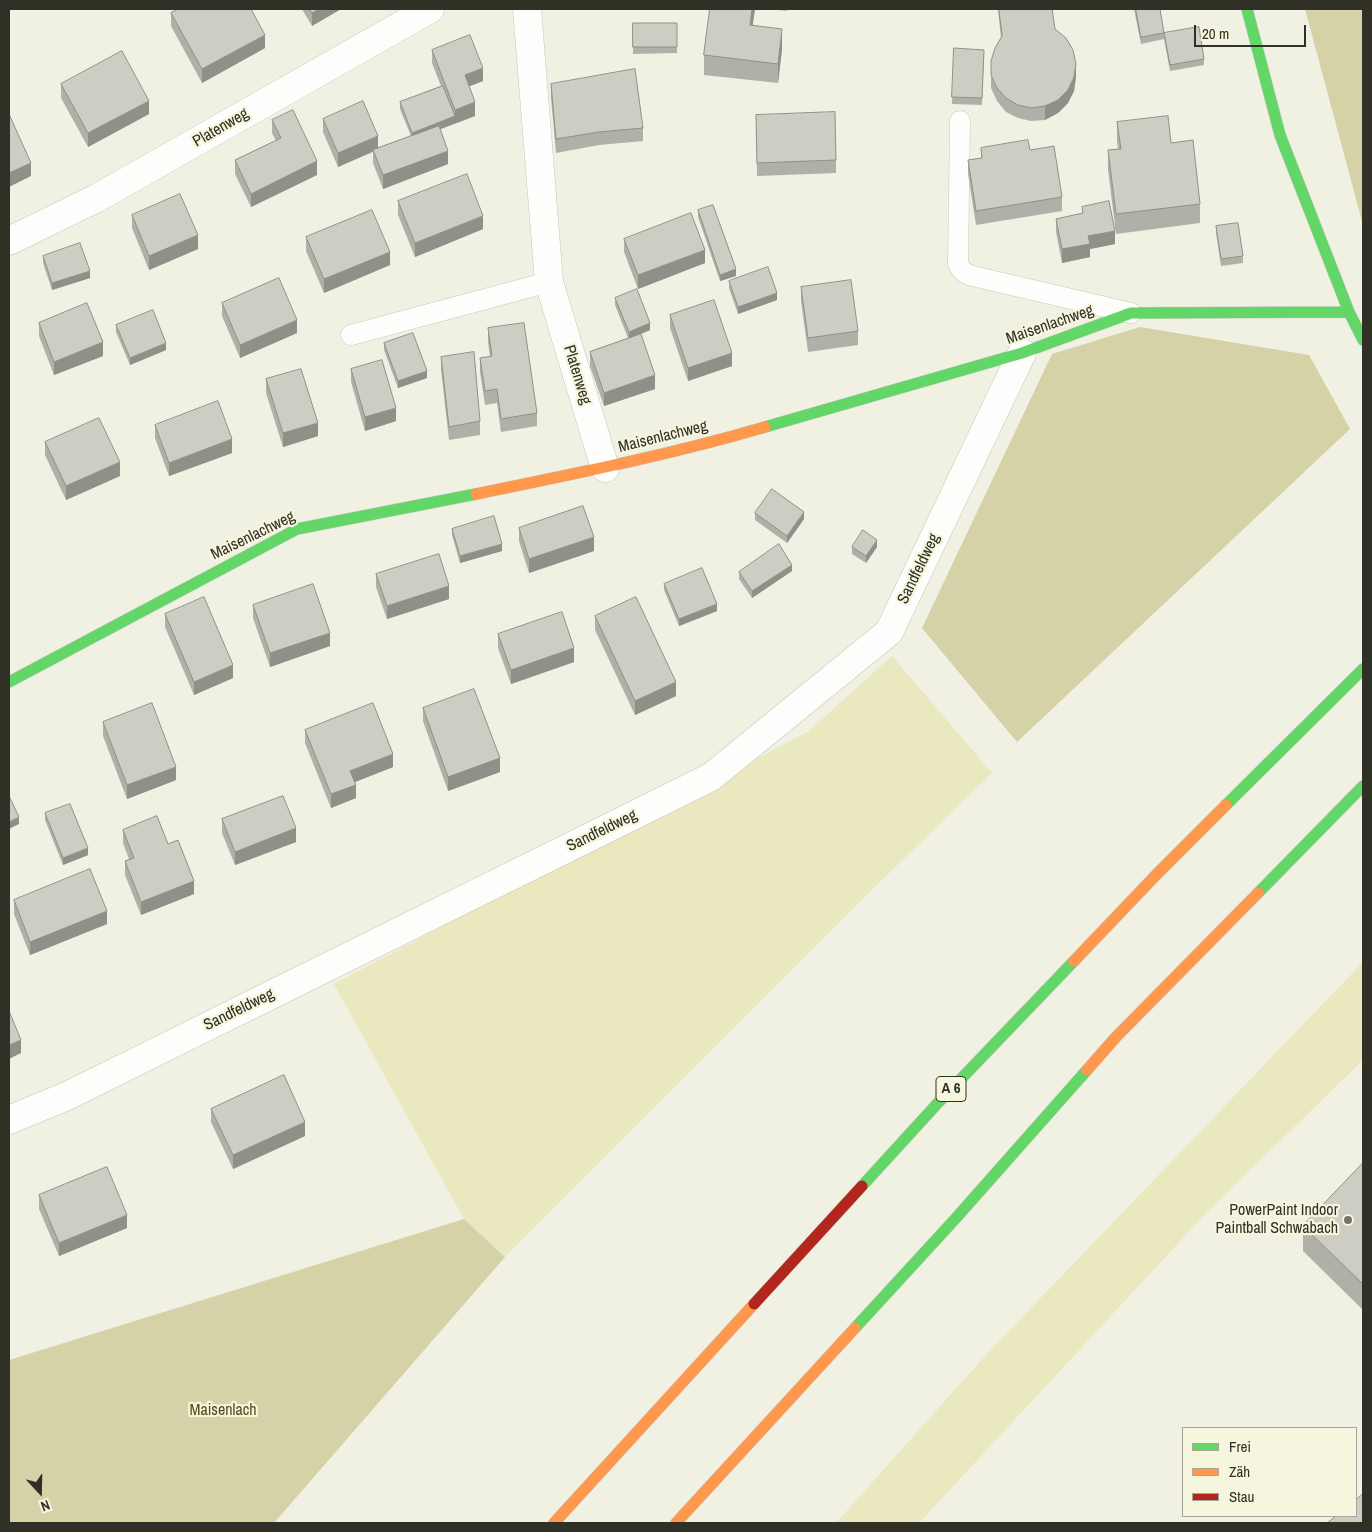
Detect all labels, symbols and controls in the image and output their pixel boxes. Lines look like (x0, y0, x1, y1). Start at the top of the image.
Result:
scale bar (1197, 15, 1310, 47)
text: 20 m (1202, 23, 1229, 44)
street label: Platenweg (190, 104, 252, 152)
street label: Maisenlachweg (1004, 301, 1096, 349)
street label: Platenweg (559, 343, 595, 407)
street label: Maisenlachweg (616, 417, 710, 457)
street label: Maisenlachweg (208, 507, 298, 565)
street label: Sandfeldweg (894, 531, 944, 607)
street label: Sandfeldweg (564, 806, 640, 856)
street label: Sandfeldweg (201, 985, 277, 1035)
road number: A 6 (936, 1076, 966, 1102)
place label: PowerPaint Indoor Paintball Schwabach (1215, 1201, 1338, 1239)
marker: PowerPaint Indoor Paintball Schwabach (1342, 1214, 1354, 1226)
park label: Maisenlach (189, 1401, 257, 1421)
legend (1182, 1427, 1357, 1517)
text: Frei (1229, 1436, 1251, 1457)
text: Zäh (1229, 1461, 1250, 1482)
north arrow (15, 1467, 65, 1517)
text: Stau (1229, 1486, 1254, 1507)
text: N (38, 1496, 52, 1516)

